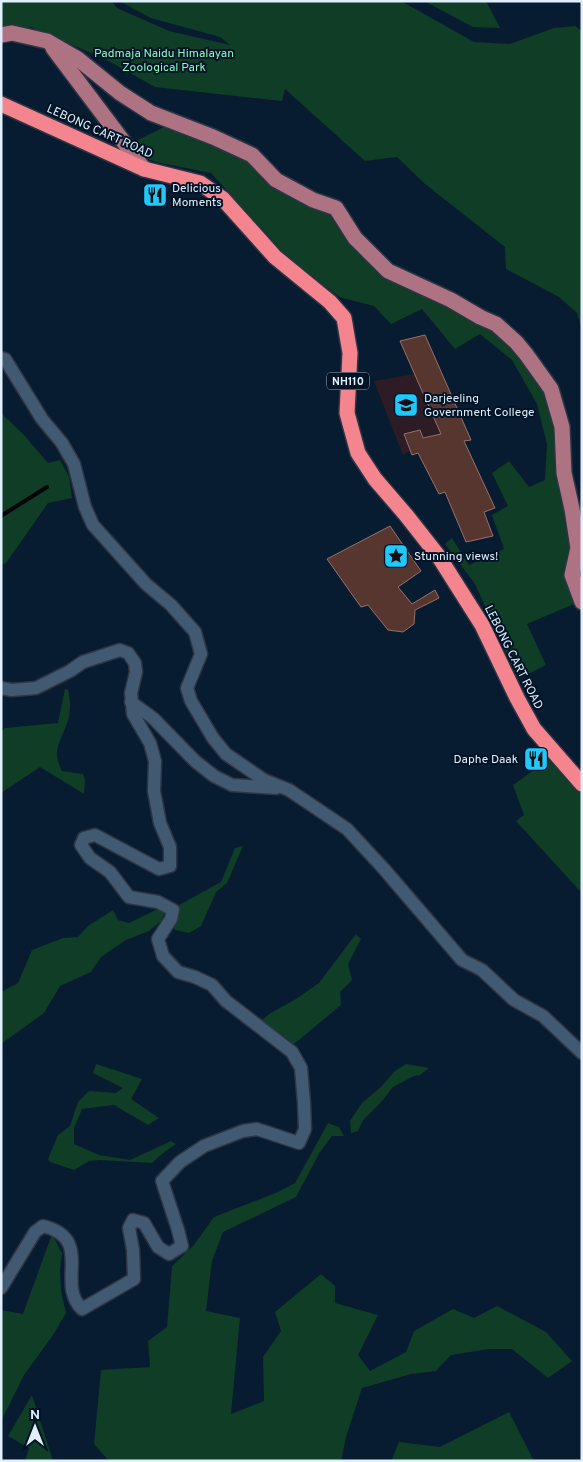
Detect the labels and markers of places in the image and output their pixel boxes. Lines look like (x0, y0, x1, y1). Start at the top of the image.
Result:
place label: Delicious Moments (172, 181, 222, 211)
restaurant icon: Delicious Moments (142, 182, 168, 208)
place label: Darjeeling Government College (424, 391, 535, 421)
school or university icon: Darjeeling Government College (393, 392, 419, 418)
place icon: Stunning views! (383, 543, 409, 569)
place label: Stunning views! (414, 549, 498, 565)
restaurant icon: Daphe Daak (523, 746, 549, 772)
place label: Daphe Daak (454, 752, 518, 768)

